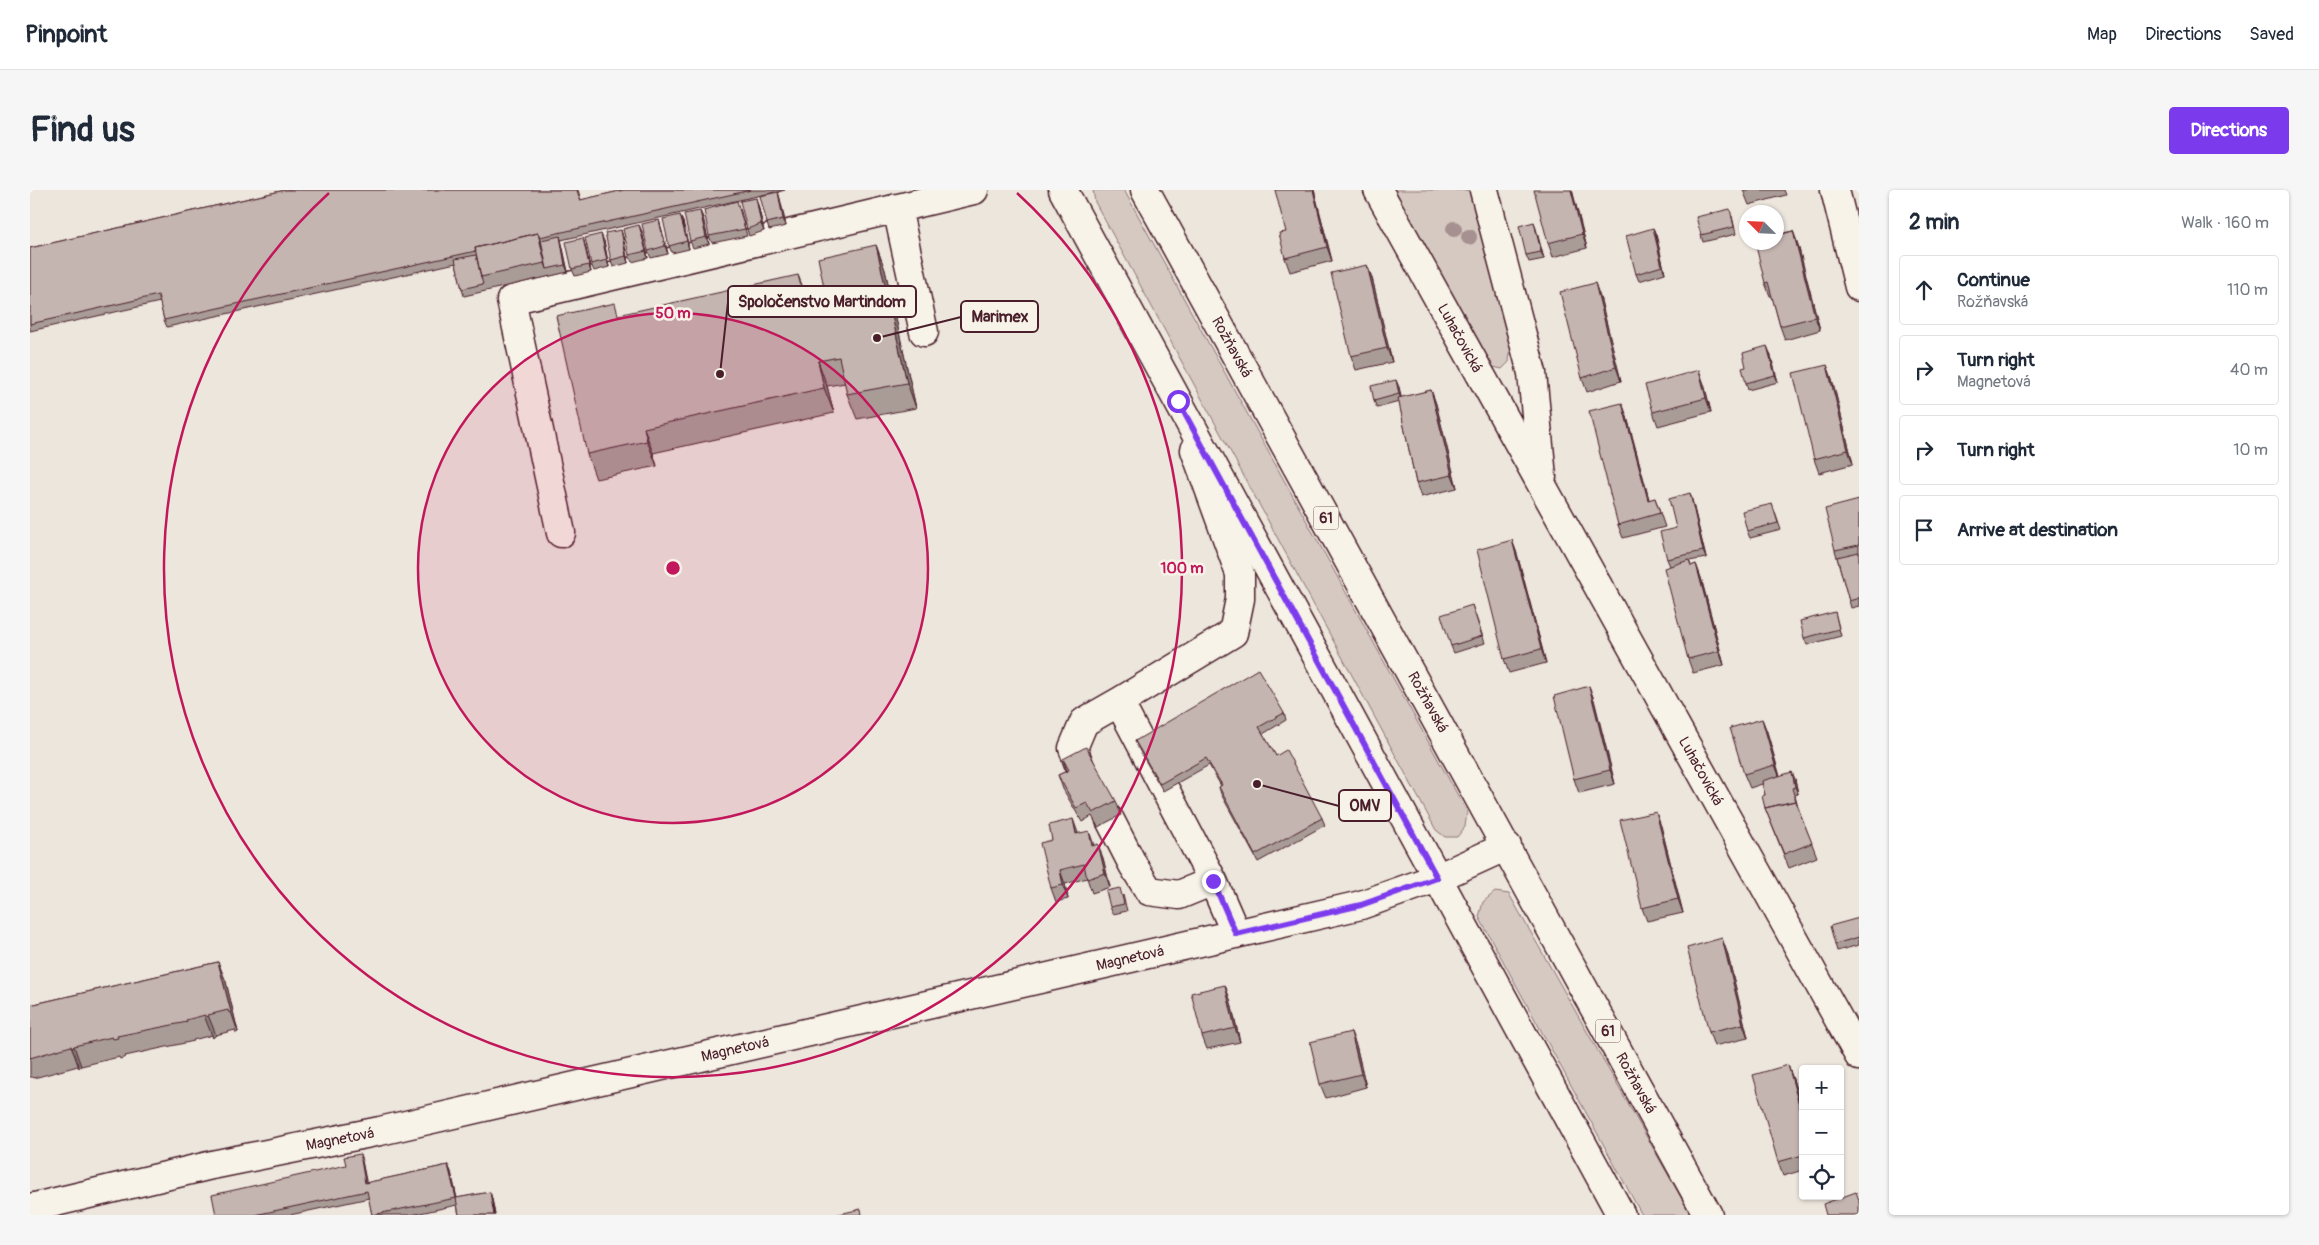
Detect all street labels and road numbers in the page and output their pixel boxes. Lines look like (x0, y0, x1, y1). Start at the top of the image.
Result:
street label: Luhačovická (1433, 300, 1486, 376)
street label: Rožňavská (1207, 313, 1256, 381)
road number: 61 (1314, 506, 1338, 529)
street label: Rožňavská (1403, 668, 1452, 736)
street label: Luhačovická (1674, 733, 1727, 809)
street label: Magnetová (1094, 941, 1166, 976)
road number: 61 (1596, 1019, 1620, 1042)
street label: Magnetová (699, 1032, 771, 1067)
street label: Rožňavská (1611, 1049, 1660, 1117)
street label: Magnetová (304, 1124, 376, 1155)

